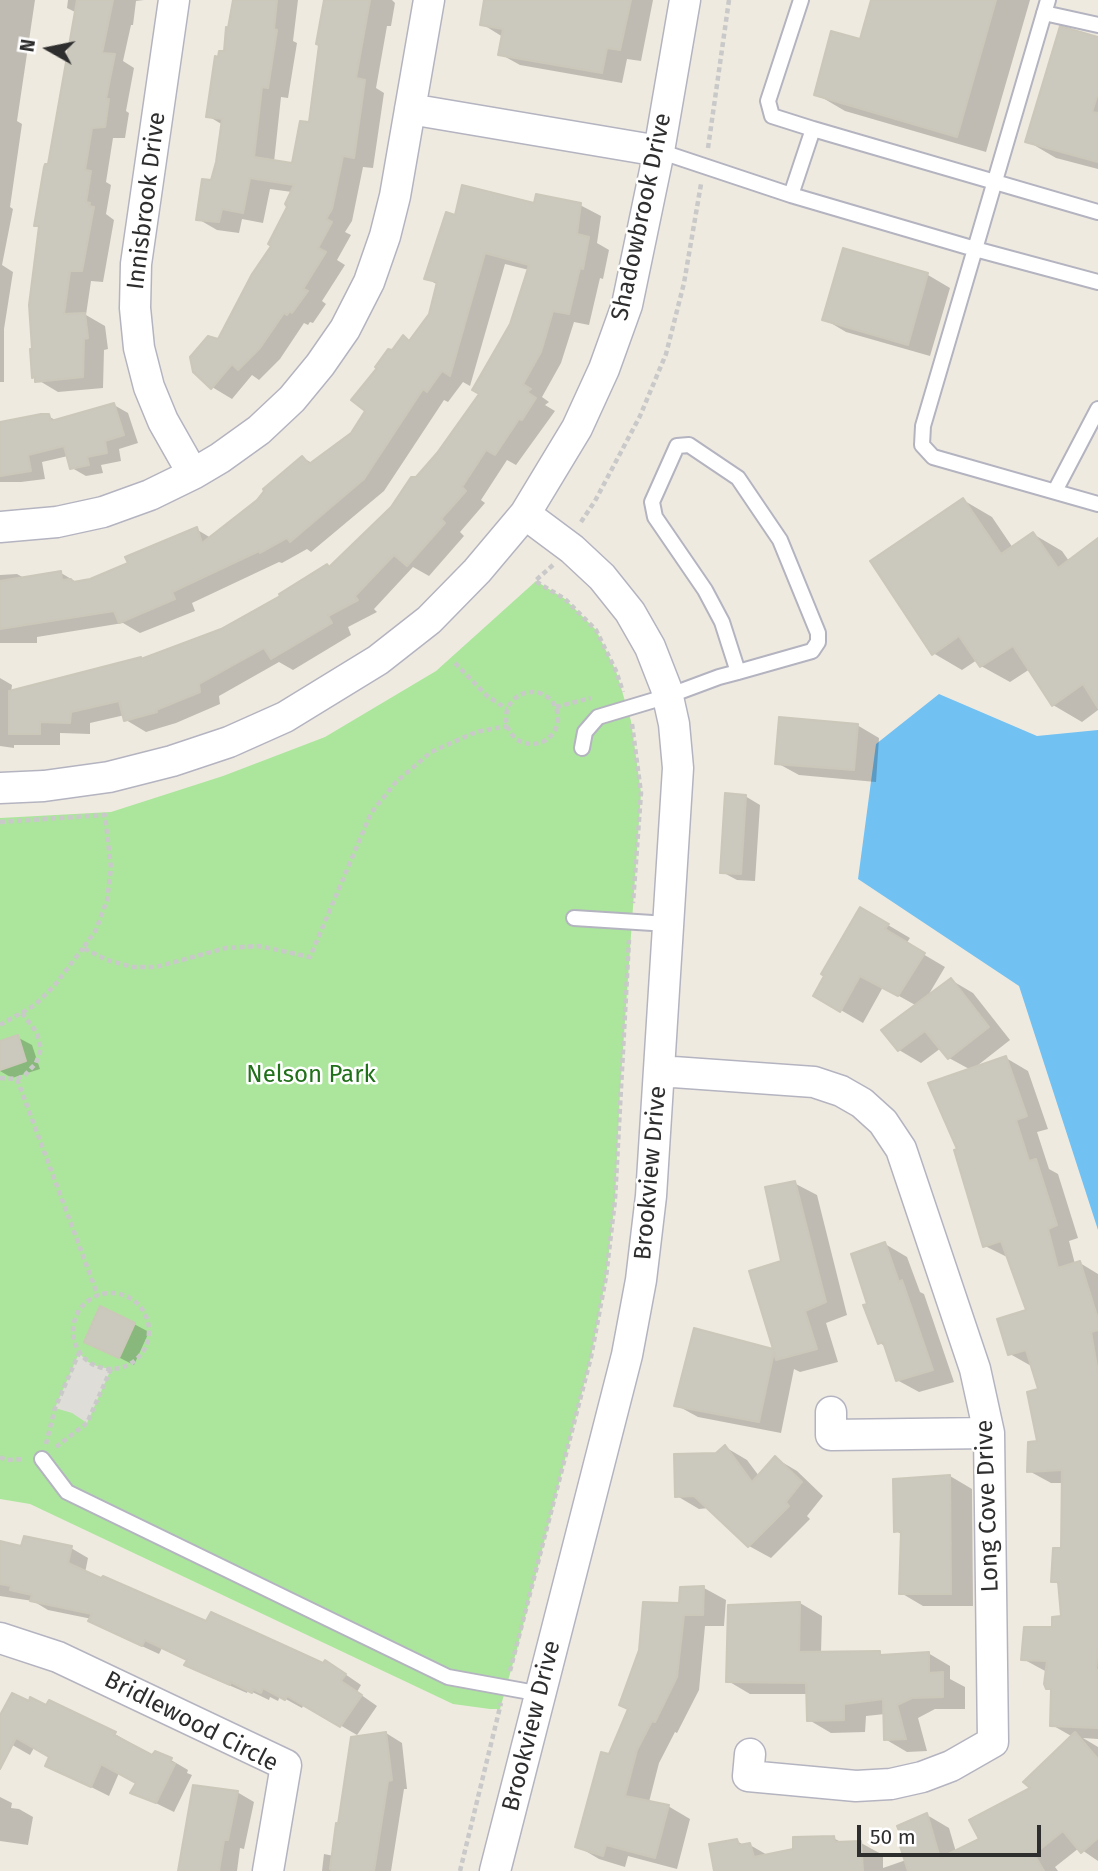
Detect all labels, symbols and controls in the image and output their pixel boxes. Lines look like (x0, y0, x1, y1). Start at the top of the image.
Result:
north arrow (14, 14, 84, 84)
text: N (15, 38, 40, 54)
street label: Innisbrook Drive (122, 110, 172, 292)
street label: Shadowbrook Drive (606, 111, 678, 323)
park label: Nelson Park (246, 1061, 376, 1089)
street label: Brookview Drive (629, 1085, 673, 1261)
street label: Long Cove Drive (971, 1419, 1005, 1593)
street label: Brookview Drive (497, 1638, 567, 1814)
street label: Bridlewood Circle (99, 1666, 283, 1778)
scale bar (860, 1812, 1044, 1856)
text: 50 m (870, 1824, 916, 1850)

